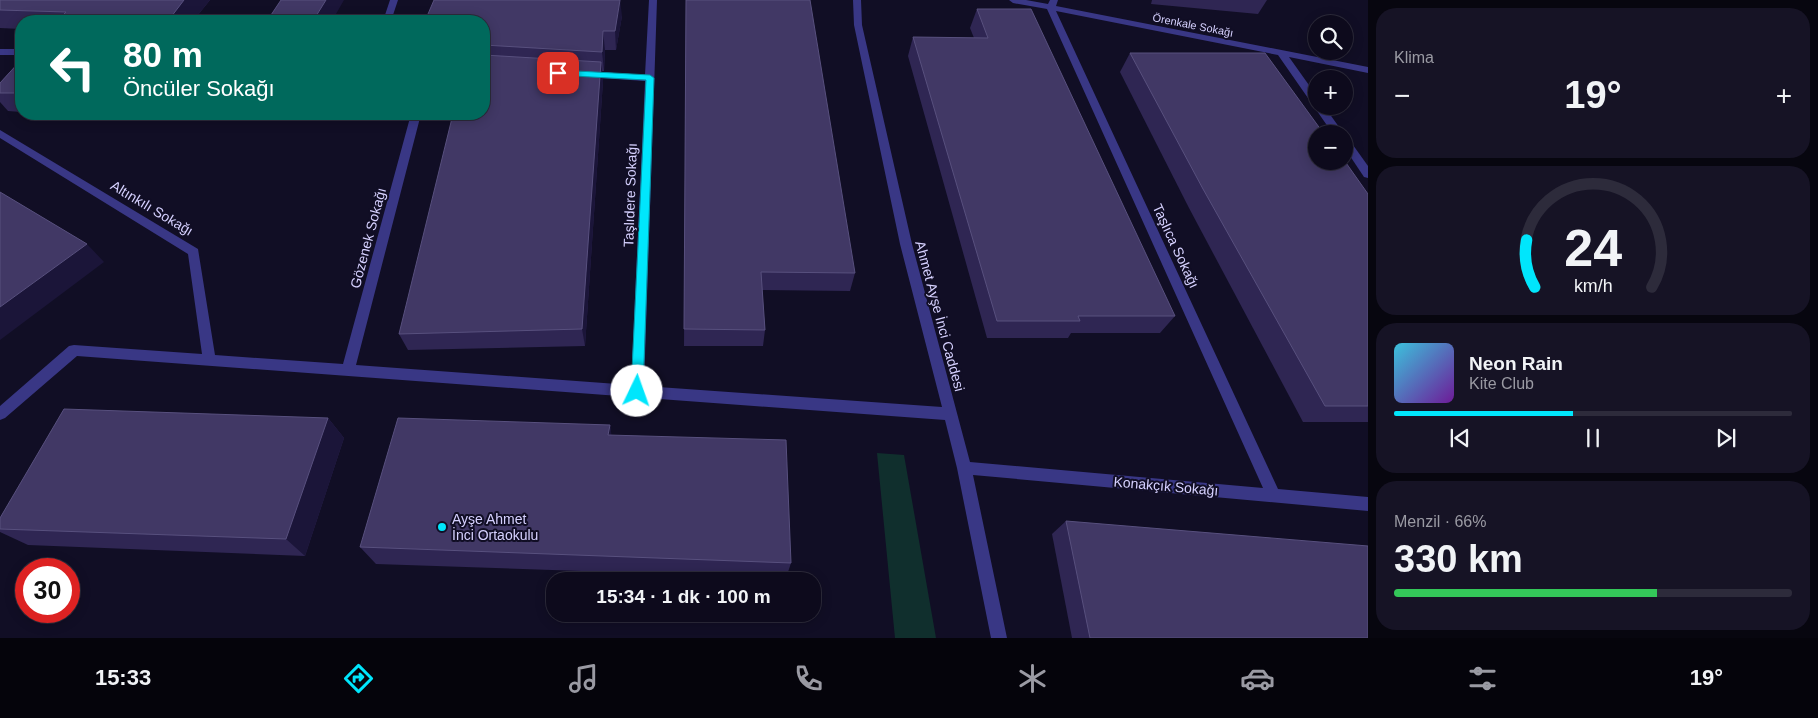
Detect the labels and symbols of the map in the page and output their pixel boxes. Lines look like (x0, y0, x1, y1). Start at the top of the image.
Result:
street label: Örenkale Sokağı (1152, 11, 1234, 39)
pin (537, 52, 579, 94)
street label: Taşlıdere Sokağı (620, 143, 640, 247)
street label: Altınkılı Sokağı (108, 177, 196, 239)
street label: Gözenek Sokağı (347, 186, 389, 290)
street label: Taşlıca Sokağı (1150, 201, 1202, 291)
street label: Ahmet Ayşe İnci Caddesi (912, 239, 969, 393)
position arrow (610, 364, 662, 416)
street label: Konakçık Sokağı (1113, 473, 1219, 499)
place label: Ayşe Ahmet İnci Ortaokulu (452, 511, 538, 543)
marker: Ayşe Ahmet İnci Ortaokulu (436, 521, 448, 533)
speed limit sign: 30 (15, 558, 80, 623)

